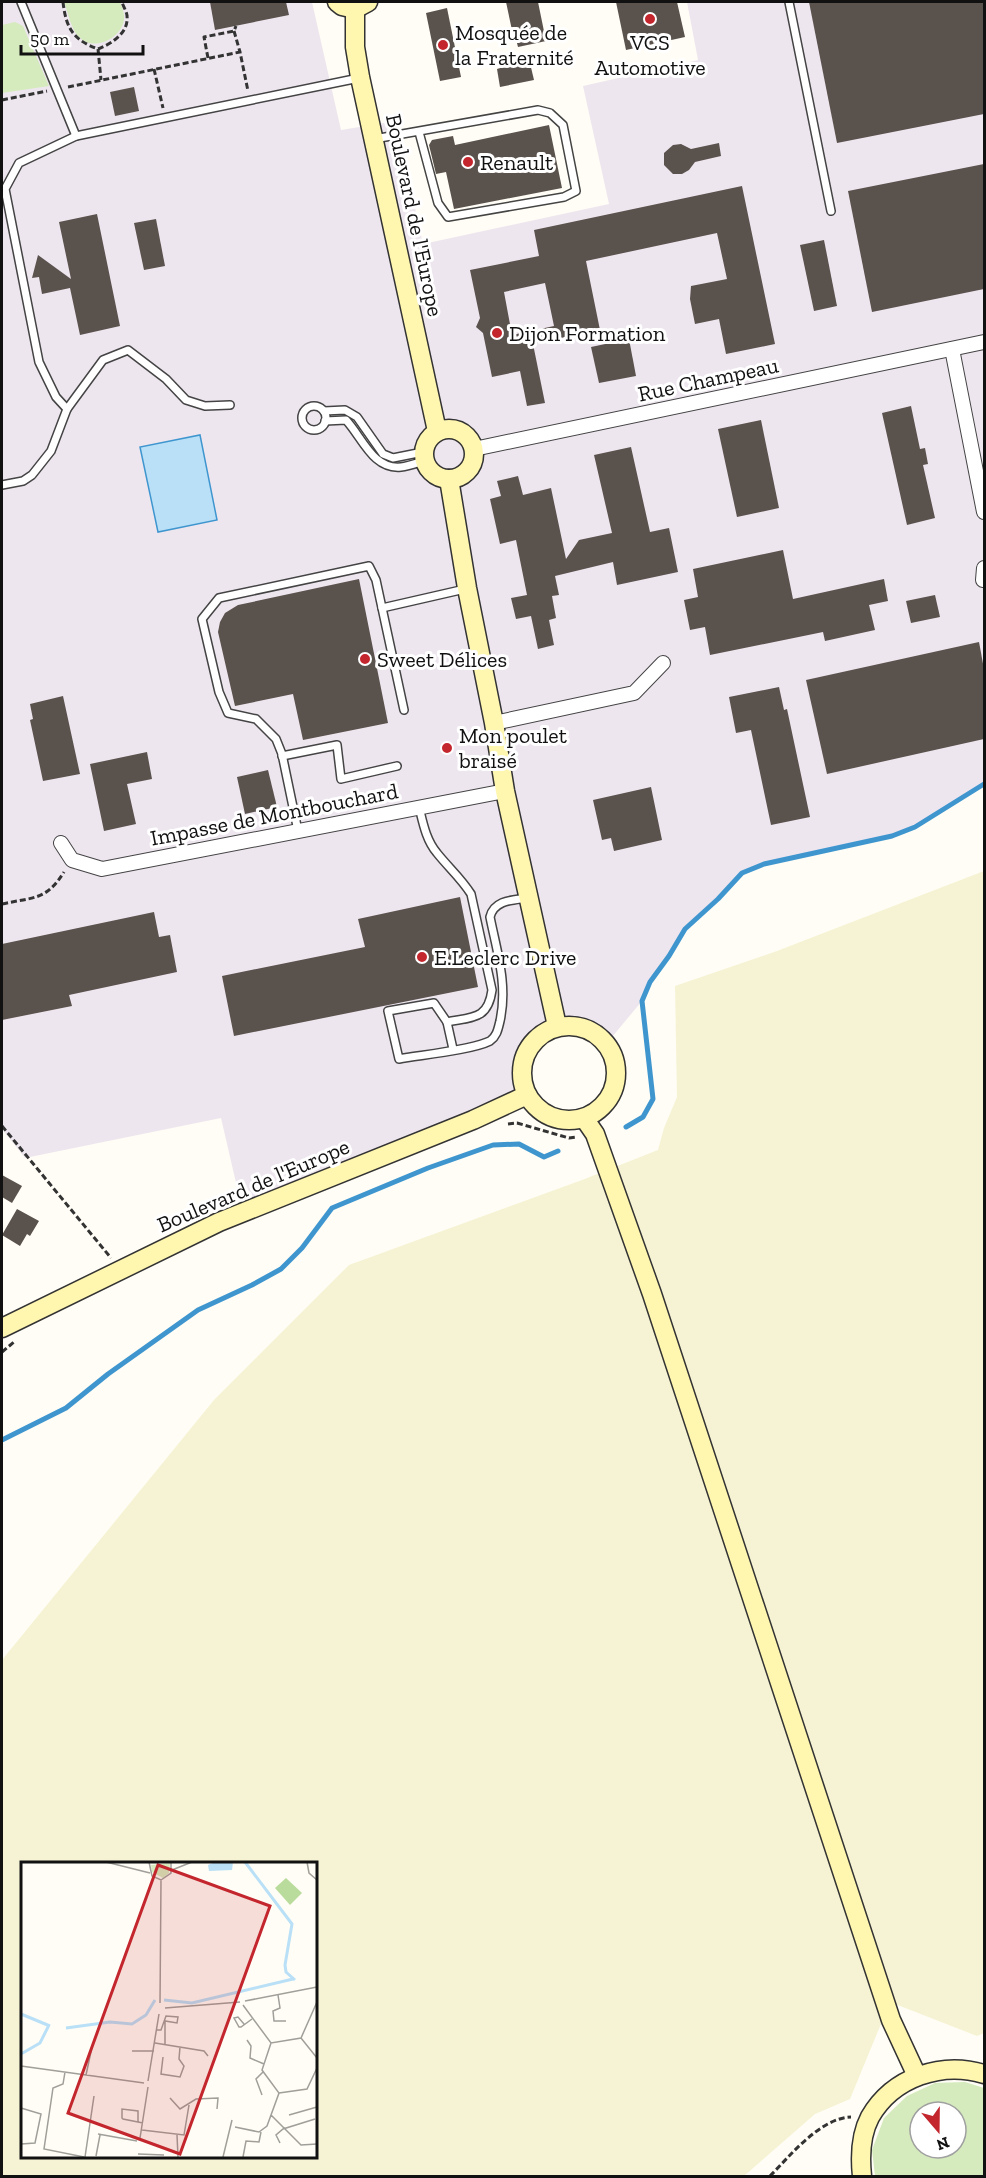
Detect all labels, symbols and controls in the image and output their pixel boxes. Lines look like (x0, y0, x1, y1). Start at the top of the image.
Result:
marker: VCS Automotive (643, 12, 657, 26)
scale bar (21, 18, 142, 56)
place label: Mosquée de la Fraternité (455, 19, 574, 71)
text: 50 m (30, 28, 70, 50)
place label: VCS Automotive (594, 29, 706, 81)
marker: Mosquée de la Fraternité (436, 38, 450, 52)
street label: Boulevard de l'Europe (380, 111, 449, 319)
place label: Renault (480, 149, 554, 176)
marker: Renault (461, 155, 475, 169)
place label: Dijon Formation (509, 320, 666, 347)
marker: Dijon Formation (490, 326, 504, 340)
street label: Rue Champeau (635, 351, 781, 408)
place label: Sweet Délices (377, 646, 507, 673)
marker: Sweet Délices (358, 652, 372, 666)
place label: Mon poulet braisé (458, 722, 568, 774)
marker: Mon poulet braisé (440, 741, 454, 755)
street label: Impasse de Montbouchard (148, 777, 400, 852)
place label: E.Leclerc Drive (434, 944, 576, 971)
marker: E.Leclerc Drive (415, 950, 429, 964)
street label: Boulevard de l'Europe (153, 1133, 353, 1238)
inset map (21, 1862, 316, 2157)
north arrow (908, 2100, 968, 2160)
text: N (934, 2133, 952, 2155)

